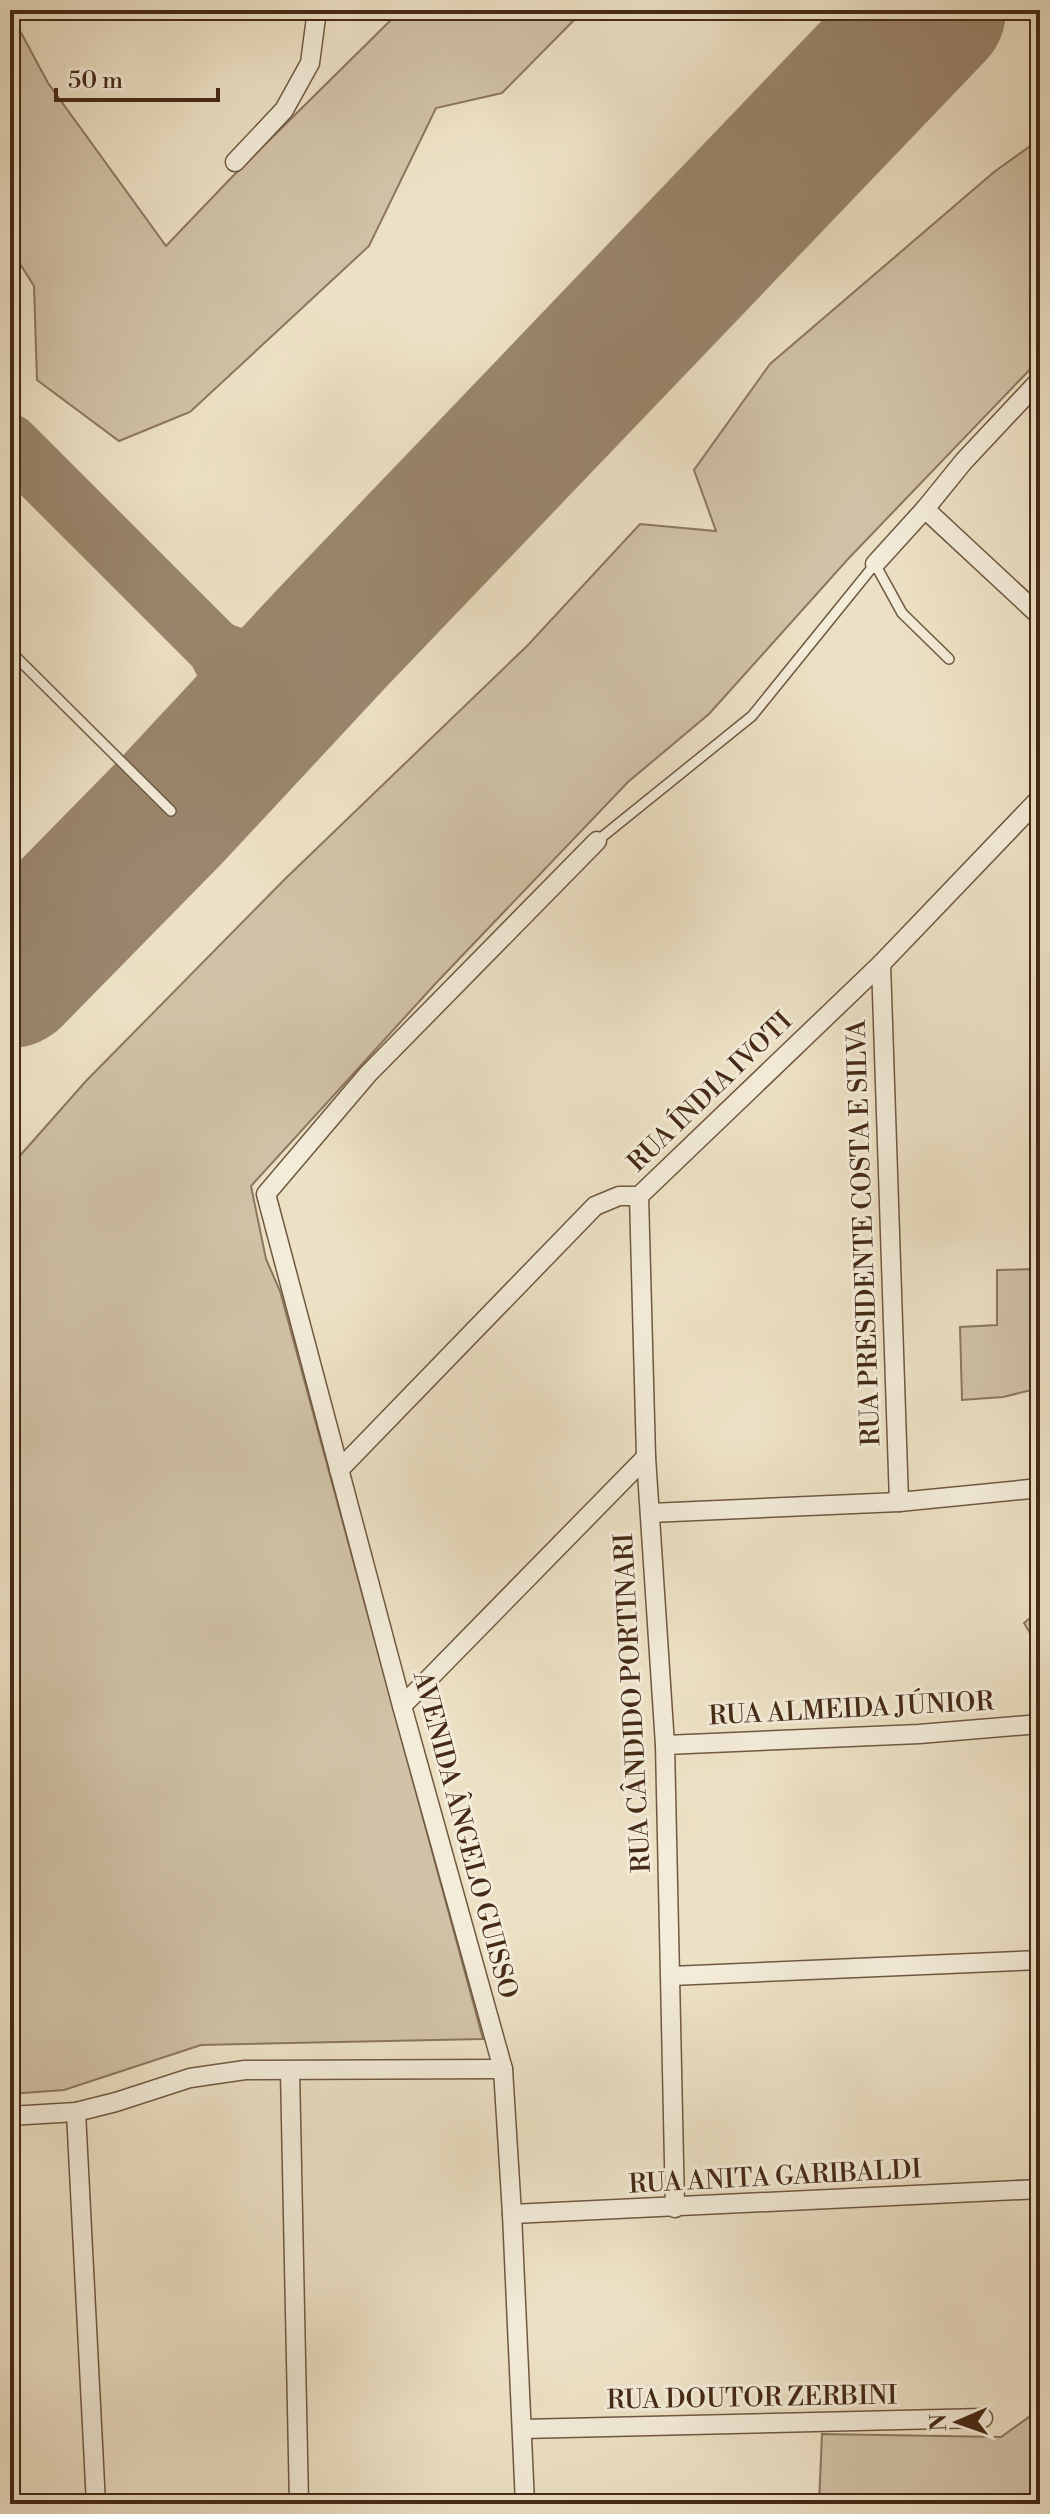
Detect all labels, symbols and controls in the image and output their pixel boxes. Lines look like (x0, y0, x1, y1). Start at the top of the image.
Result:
scale bar (56, 52, 218, 102)
text: 50 m (68, 66, 123, 96)
street label: RUA ÍNDIA IVOTI (620, 1004, 799, 1179)
street label: RUA PRESIDENTE COSTA E SILVA (841, 1018, 887, 1447)
street label: RUA CÂNDIDO PORTINARI (606, 1532, 658, 1874)
street label: AVENIDA ÂNGELO GUISSO (406, 1666, 526, 2002)
street label: RUA ALMEIDA JÚNIOR (708, 1684, 995, 1732)
street label: RUA ANITA GARIBALDI (628, 2153, 922, 2201)
street label: RUA DOUTOR ZERBINI (606, 2379, 898, 2417)
north arrow (918, 2382, 998, 2462)
text: N (926, 2413, 953, 2432)

